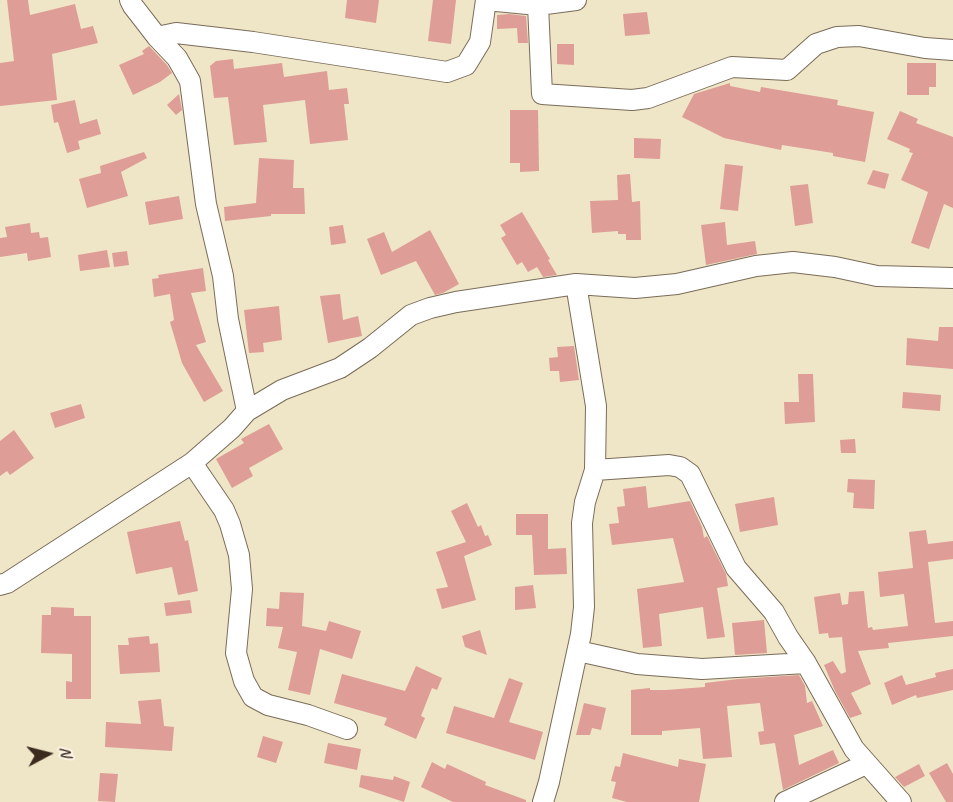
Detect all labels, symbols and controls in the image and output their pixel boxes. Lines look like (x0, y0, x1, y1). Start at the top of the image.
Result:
north arrow (18, 724, 78, 784)
text: N (55, 746, 76, 758)

